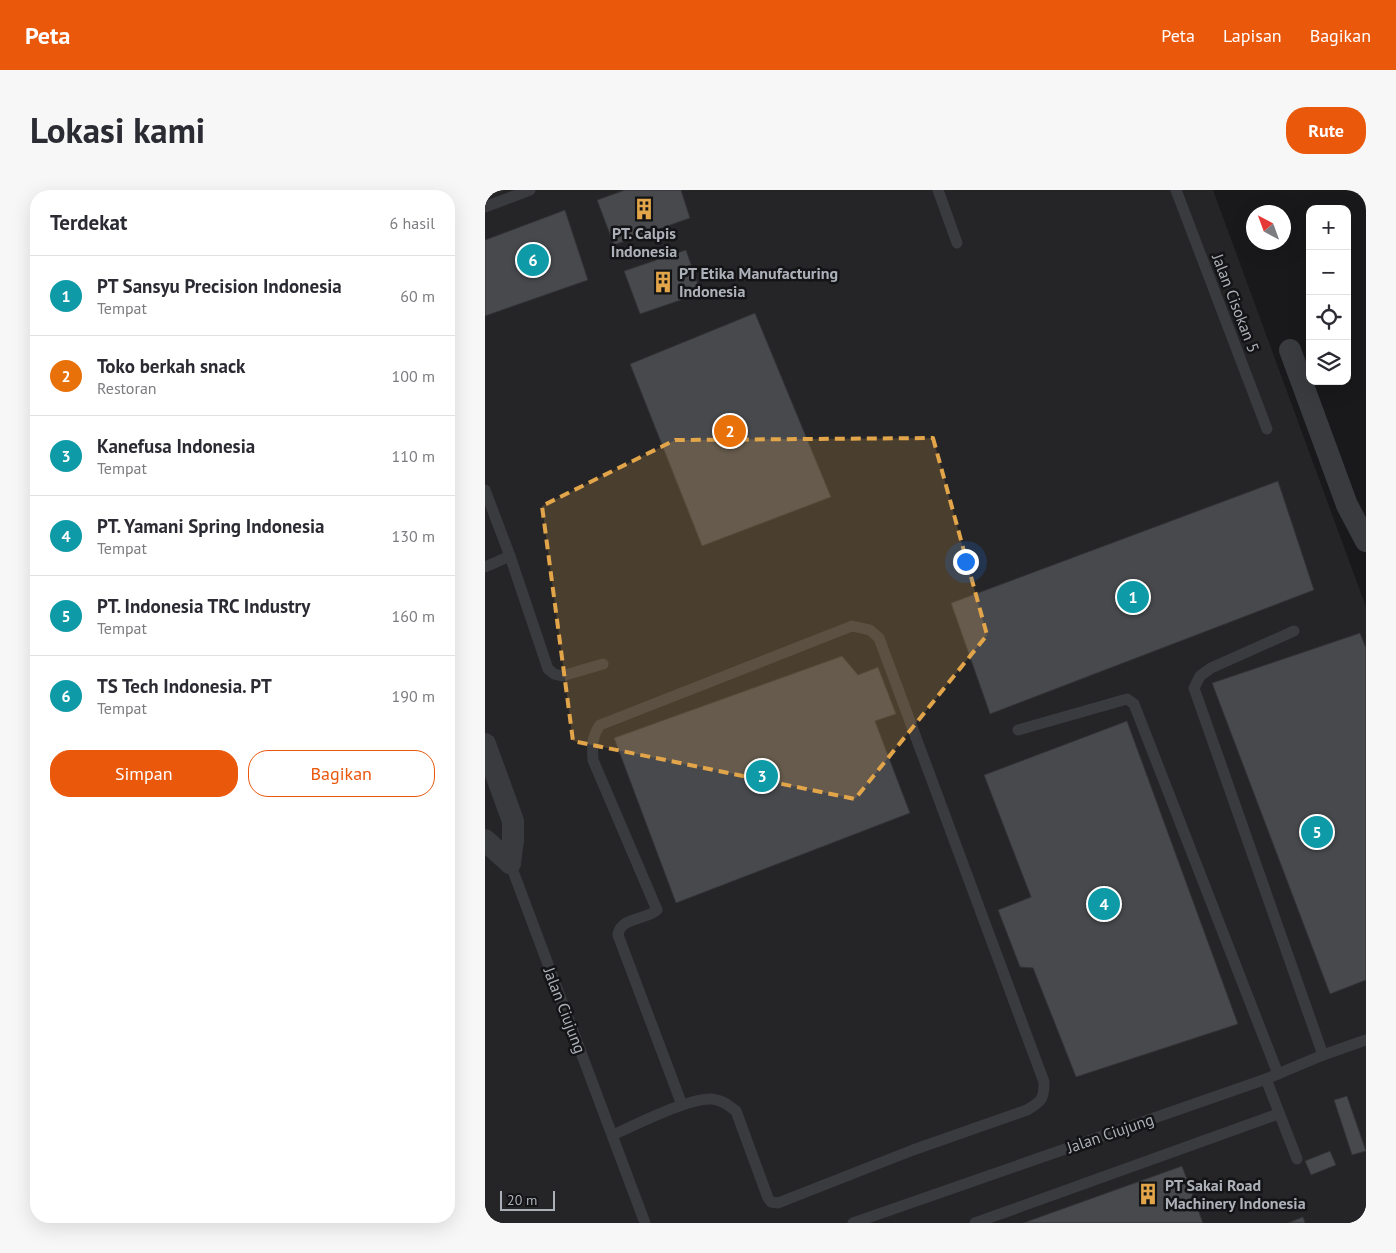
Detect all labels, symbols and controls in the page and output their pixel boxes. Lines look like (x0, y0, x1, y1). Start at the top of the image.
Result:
text: Peta (25, 20, 70, 51)
text: Peta (1161, 24, 1195, 47)
text: Lapisan (1223, 24, 1282, 47)
text: Bagikan (1310, 24, 1371, 47)
text: Lokasi kami (30, 107, 205, 153)
button: Rute (1286, 107, 1366, 154)
building icon: PT. Calpis Indonesia (631, 196, 657, 222)
north arrow (1246, 205, 1291, 250)
map controls (1306, 205, 1351, 385)
button: + (1306, 205, 1351, 250)
text: Terdekat (50, 209, 127, 236)
text: 6 hasil (390, 213, 435, 233)
place label: PT. Calpis Indonesia (611, 223, 677, 261)
pin: 6 (517, 241, 549, 279)
street label: Jalan Cisokan 5 (1208, 250, 1264, 355)
button: − (1306, 250, 1351, 295)
place label: PT Etika Manufacturing Indonesia (679, 263, 838, 301)
building icon: PT Etika Manufacturing Indonesia (650, 269, 676, 295)
text: PT Sansyu Precision Indonesia (97, 274, 342, 298)
text: 1 (61, 286, 71, 306)
text: 60 m (400, 286, 435, 306)
button: locate (1306, 295, 1351, 340)
text: Tempat (97, 298, 147, 318)
button: layers (1306, 340, 1351, 385)
text: Toko berkah snack (97, 354, 245, 378)
text: 2 (61, 366, 71, 386)
text: 100 m (392, 366, 435, 386)
text: Restoran (97, 378, 157, 398)
pin: 2 (714, 412, 746, 450)
text: Kanefusa Indonesia (97, 434, 255, 458)
text: 3 (61, 446, 71, 466)
text: 110 m (392, 446, 435, 466)
text: Tempat (97, 458, 147, 478)
text: PT. Yamani Spring Indonesia (97, 514, 325, 538)
text: 4 (61, 526, 71, 546)
text: 130 m (392, 526, 435, 546)
text: Tempat (97, 538, 147, 558)
your location (953, 549, 979, 575)
pin: 1 (1117, 578, 1149, 616)
text: PT. Indonesia TRC Industry (97, 594, 310, 618)
text: 5 (61, 606, 71, 626)
text: 160 m (392, 606, 435, 626)
text: Tempat (97, 618, 147, 638)
text: TS Tech Indonesia. PT (97, 674, 272, 698)
text: 6 (61, 686, 71, 706)
text: 190 m (392, 686, 435, 706)
text: Tempat (97, 698, 147, 718)
button: Simpan (50, 750, 238, 797)
button: Bagikan (248, 750, 435, 797)
pin: 3 (746, 757, 778, 795)
pin: 5 (1301, 813, 1333, 851)
pin: 4 (1088, 885, 1120, 923)
street label: Jalan Ciujung (539, 963, 591, 1056)
street label: Jalan Ciujung (1063, 1109, 1156, 1158)
place label: PT Sakai Road Machinery Indonesia (1165, 1175, 1306, 1213)
building icon: PT Sakai Road Machinery Indonesia (1135, 1181, 1161, 1207)
scale bar (500, 1188, 555, 1211)
text: 20 m (507, 1191, 537, 1209)

